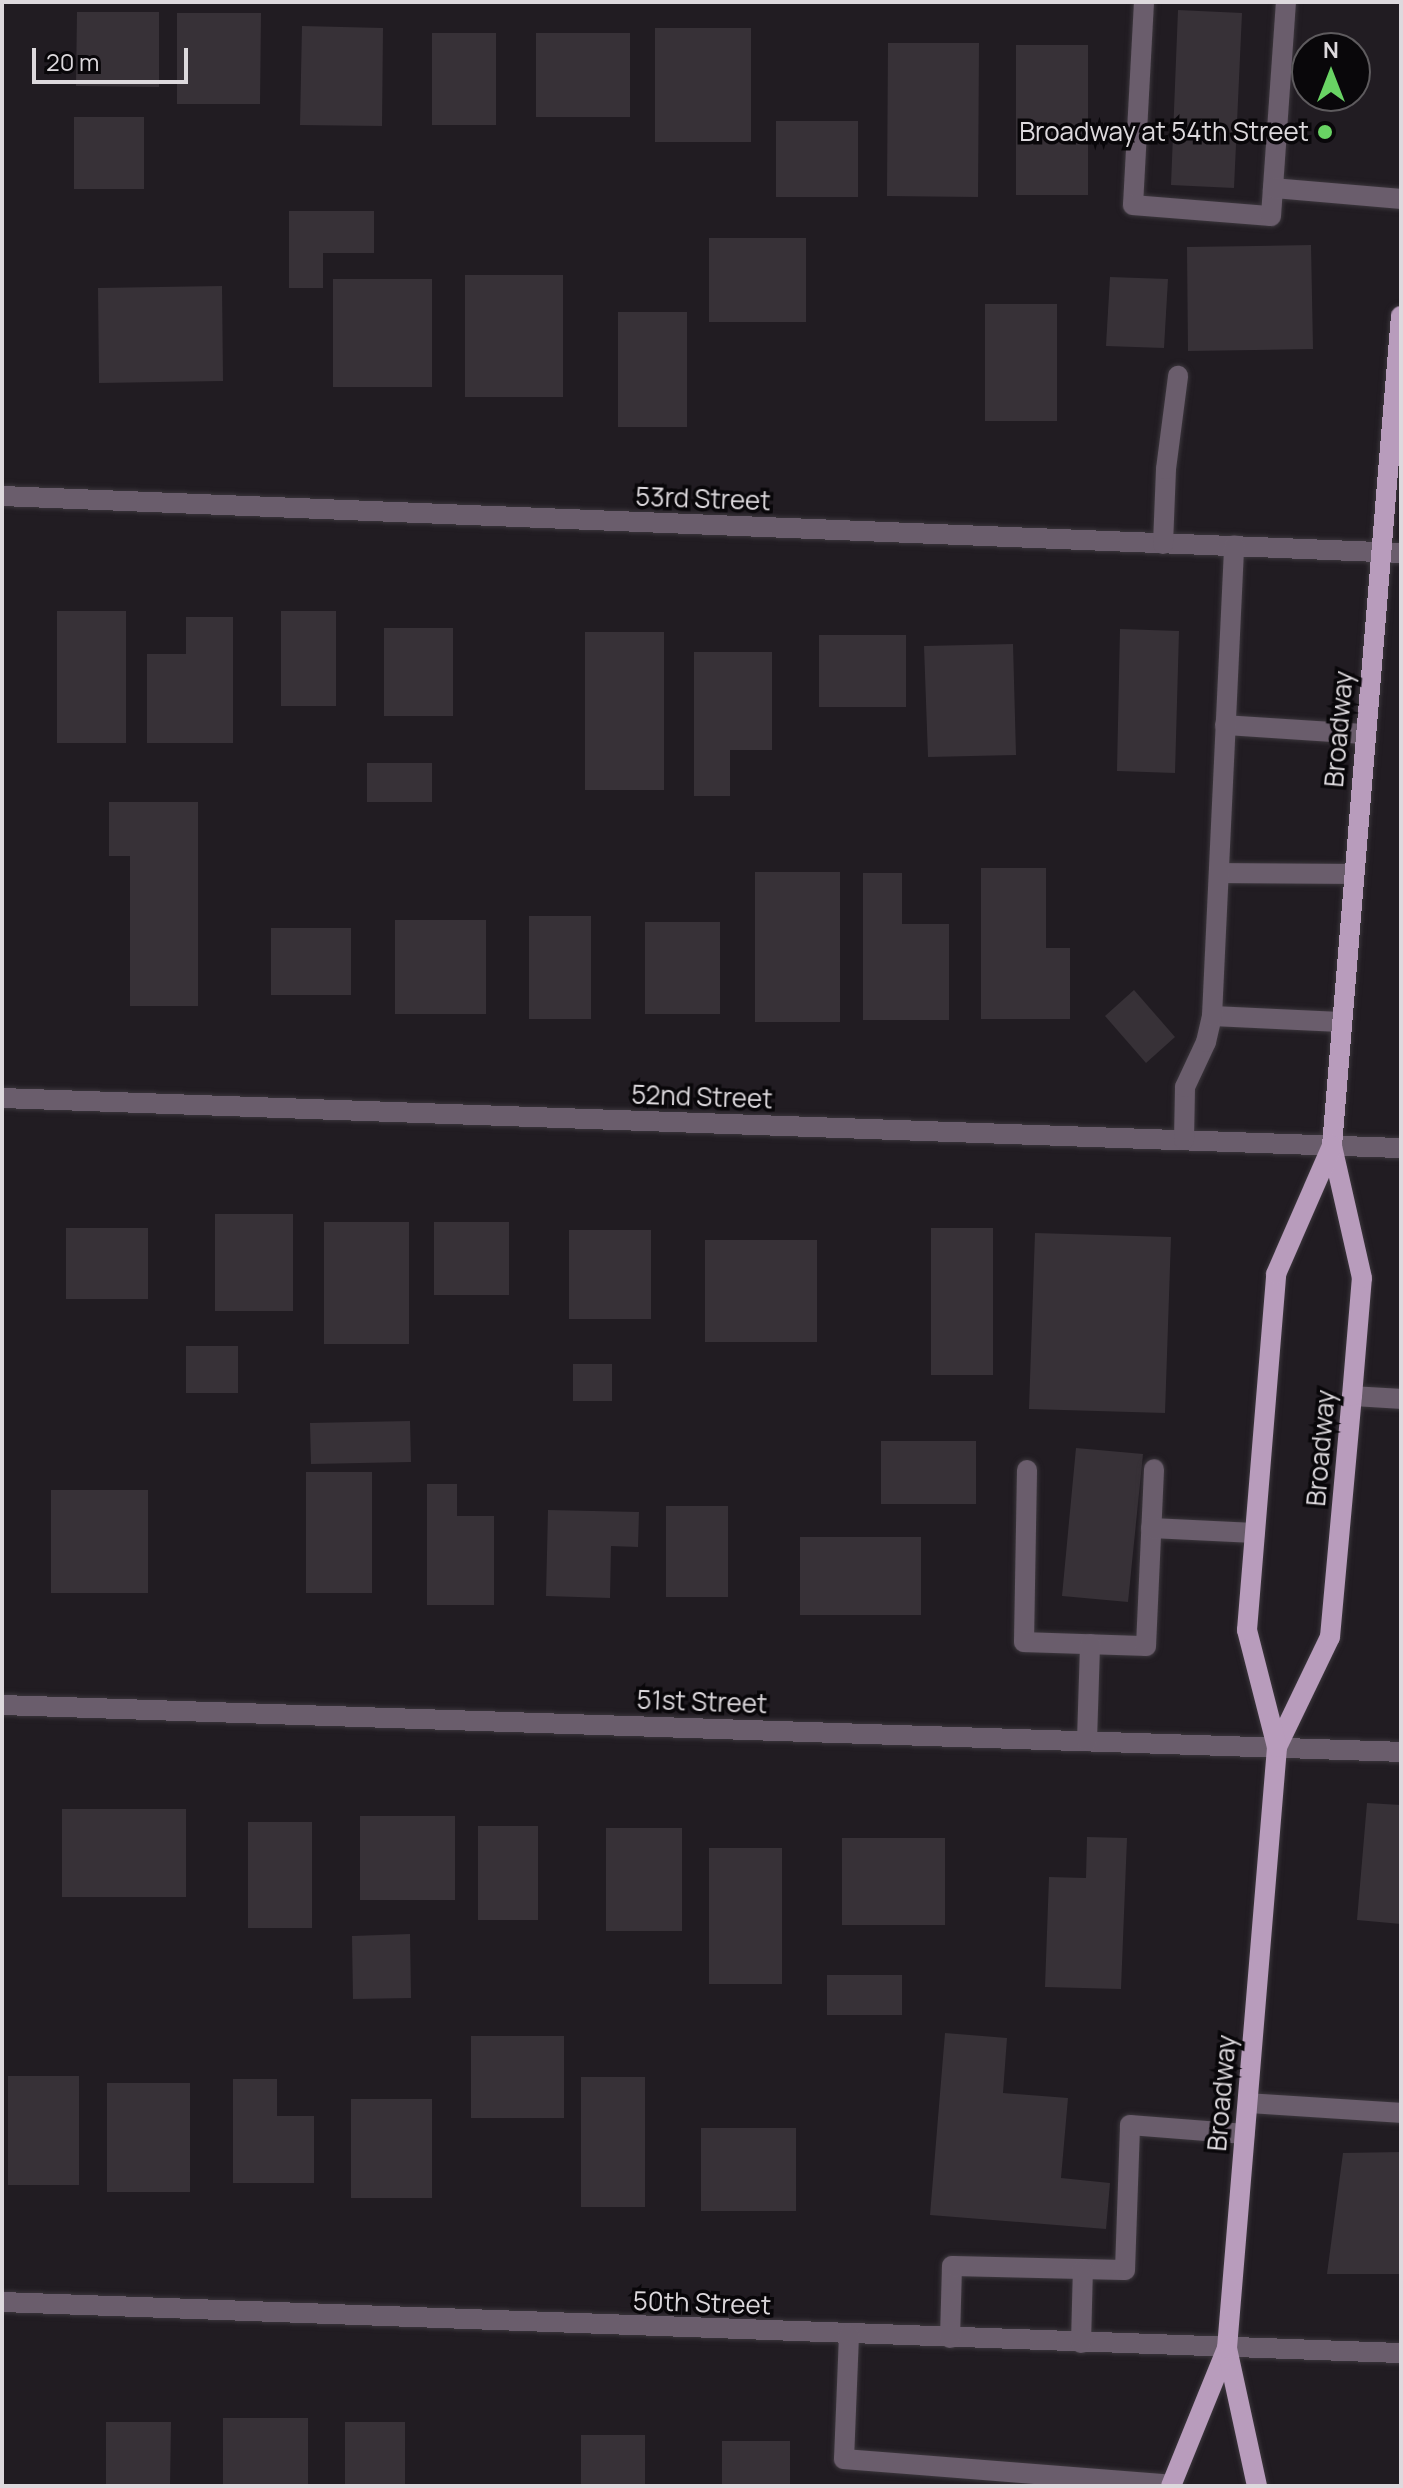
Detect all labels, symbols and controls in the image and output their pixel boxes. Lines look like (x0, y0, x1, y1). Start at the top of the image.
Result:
scale bar (36, 32, 192, 82)
north arrow (1291, 32, 1371, 112)
text: N (1323, 35, 1339, 65)
text: 20 m (46, 45, 99, 78)
place label: Broadway at 54th Street (1019, 116, 1309, 148)
marker: Broadway at 54th Street (1316, 123, 1334, 141)
street label: 53rd Street (635, 481, 771, 517)
street label: Broadway (1318, 669, 1360, 789)
street label: 52nd Street (631, 1079, 773, 1115)
street label: Broadway (1300, 1388, 1342, 1508)
street label: 51st Street (636, 1684, 768, 1720)
street label: Broadway (1201, 2033, 1243, 2153)
street label: 50th Street (632, 2285, 772, 2321)

